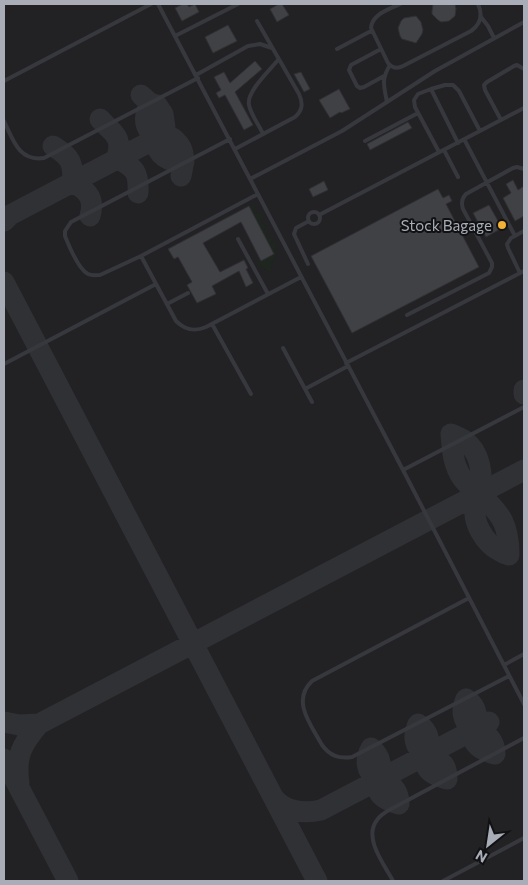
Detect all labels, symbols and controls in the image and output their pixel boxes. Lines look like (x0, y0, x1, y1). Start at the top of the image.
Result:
place label: Stock Bagage (401, 216, 492, 234)
marker: Stock Bagage (496, 219, 508, 231)
north arrow (463, 820, 513, 870)
text: N (472, 847, 490, 867)

